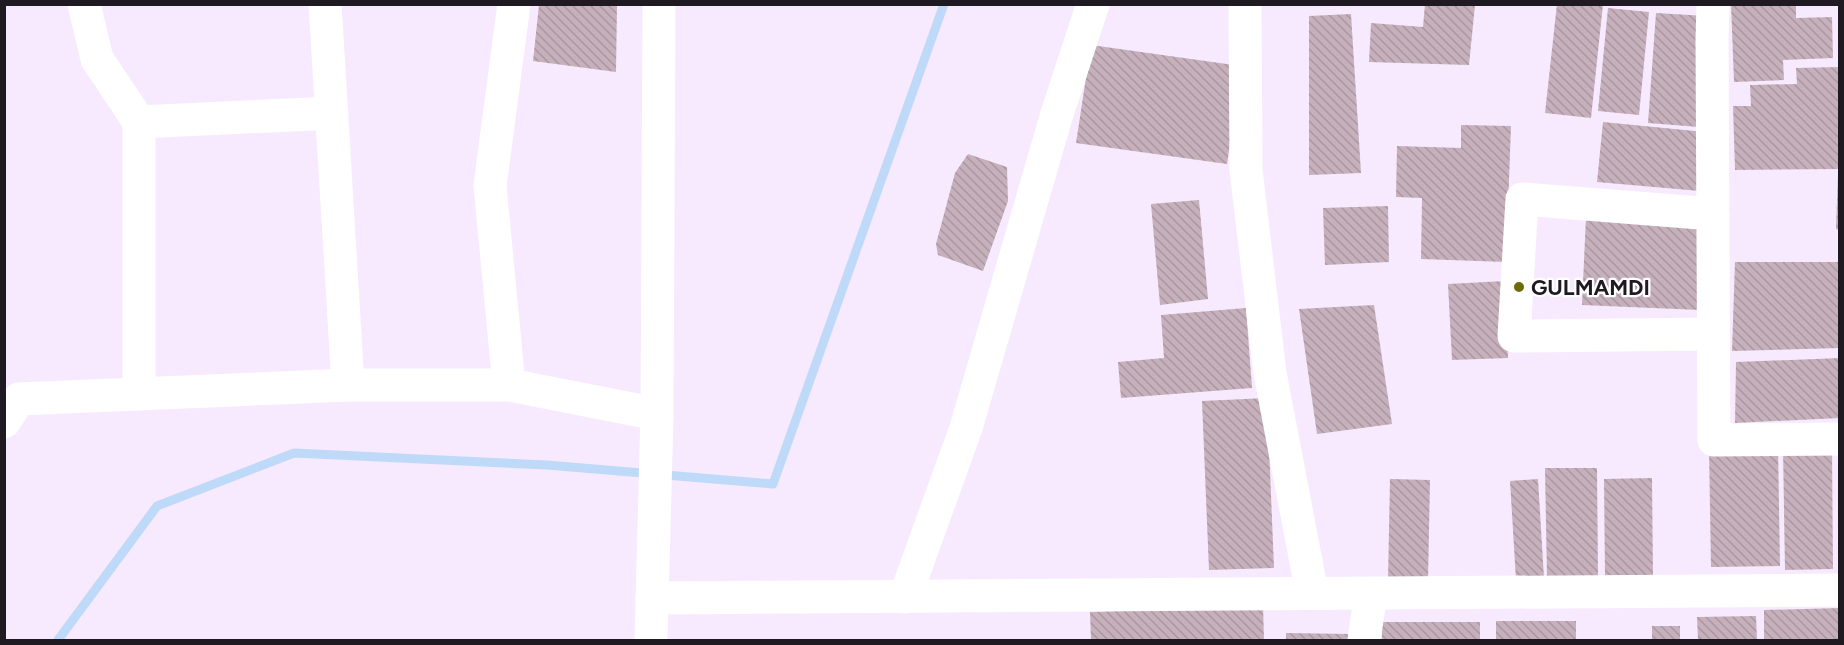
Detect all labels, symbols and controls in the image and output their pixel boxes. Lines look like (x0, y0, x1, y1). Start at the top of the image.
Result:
place label: GULMAMDI (1531, 274, 1650, 301)
marker: GULMAMDI (1512, 280, 1526, 294)

